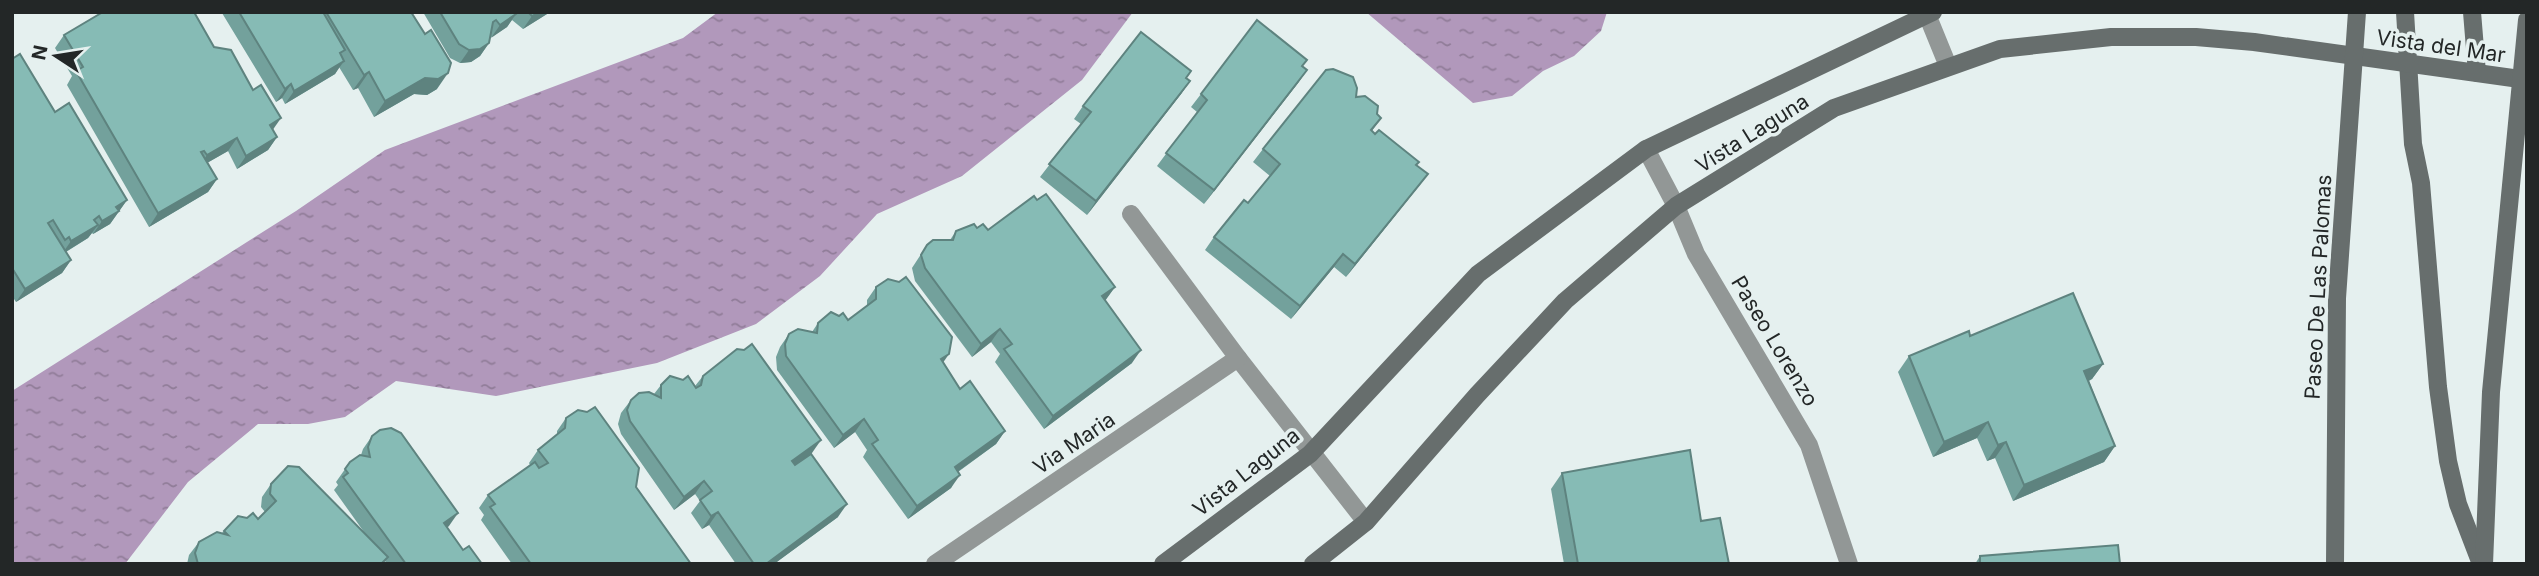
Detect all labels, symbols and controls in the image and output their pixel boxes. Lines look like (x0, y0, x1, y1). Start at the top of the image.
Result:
north arrow (21, 21, 91, 91)
street label: Vista del Mar (2375, 25, 2507, 67)
text: N (27, 43, 53, 62)
street label: Vista Laguna (1691, 88, 1813, 178)
street label: Paseo De Las Palomas (2300, 174, 2336, 400)
street label: Paseo Lorenzo (1726, 271, 1824, 411)
street label: Via Maria (1028, 407, 1120, 479)
street label: Vista Laguna (1188, 423, 1304, 521)

